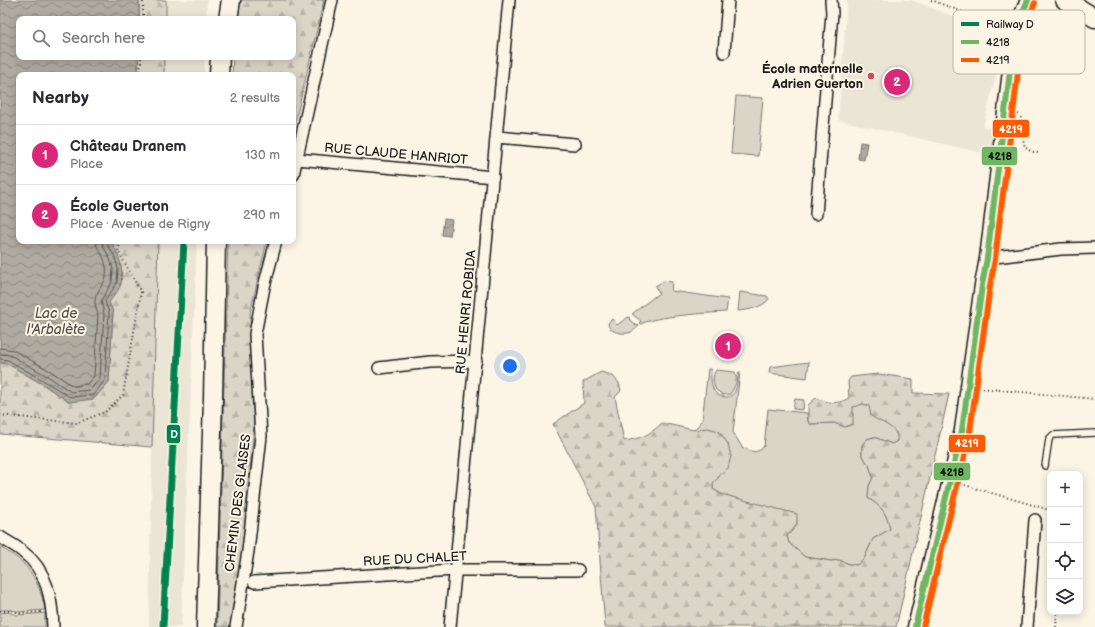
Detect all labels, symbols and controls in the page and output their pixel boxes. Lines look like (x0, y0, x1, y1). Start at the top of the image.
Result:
legend (953, 10, 1085, 74)
search box (16, 16, 296, 60)
text: Railway D (986, 18, 1034, 31)
icon: search (30, 27, 52, 49)
text: Search here (62, 29, 145, 48)
text: 4218 (986, 36, 1010, 49)
text: 4219 (986, 54, 1010, 67)
place label: École maternelle Adrien Guerton (762, 60, 864, 92)
pin: 2 (884, 67, 910, 97)
marker: École maternelle Adrien Guerton (866, 71, 876, 81)
text: Nearby (32, 88, 89, 108)
text: 2 results (230, 90, 280, 106)
line badge: 4219 (992, 119, 1030, 138)
text: 4219 (999, 123, 1023, 136)
text: Château Dranem (70, 137, 186, 156)
street label: RUE CLAUDE HANRIOT (324, 140, 469, 168)
line badge: 4218 (981, 146, 1018, 166)
text: 1 (42, 147, 48, 163)
text: 130 m (245, 147, 280, 163)
text: 4218 (988, 150, 1012, 163)
text: Place (70, 156, 103, 172)
text: École Guerton (70, 197, 169, 216)
text: 2 (41, 207, 49, 223)
text: 290 m (243, 207, 280, 223)
text: Place · Avenue de Rigny (70, 216, 210, 232)
street label: RUE HENRI ROBIDA (453, 249, 479, 375)
water label: Lac de l'Arbalète (27, 305, 85, 338)
pin: 1 (715, 331, 741, 361)
your location (500, 356, 520, 376)
line badge: D (166, 424, 181, 444)
text: D (170, 428, 178, 441)
street label: CHEMIN DES GLAISES (222, 433, 254, 573)
line badge: 4219 (948, 434, 986, 453)
text: 4219 (955, 437, 979, 450)
line badge: 4218 (933, 462, 971, 481)
text: 4218 (940, 466, 964, 479)
map controls (1047, 471, 1083, 615)
button: + (1047, 471, 1083, 507)
button: − (1047, 507, 1083, 543)
button: locate (1047, 543, 1083, 579)
street label: RUE DU CHALET (363, 548, 467, 570)
button: layers (1047, 579, 1083, 615)

